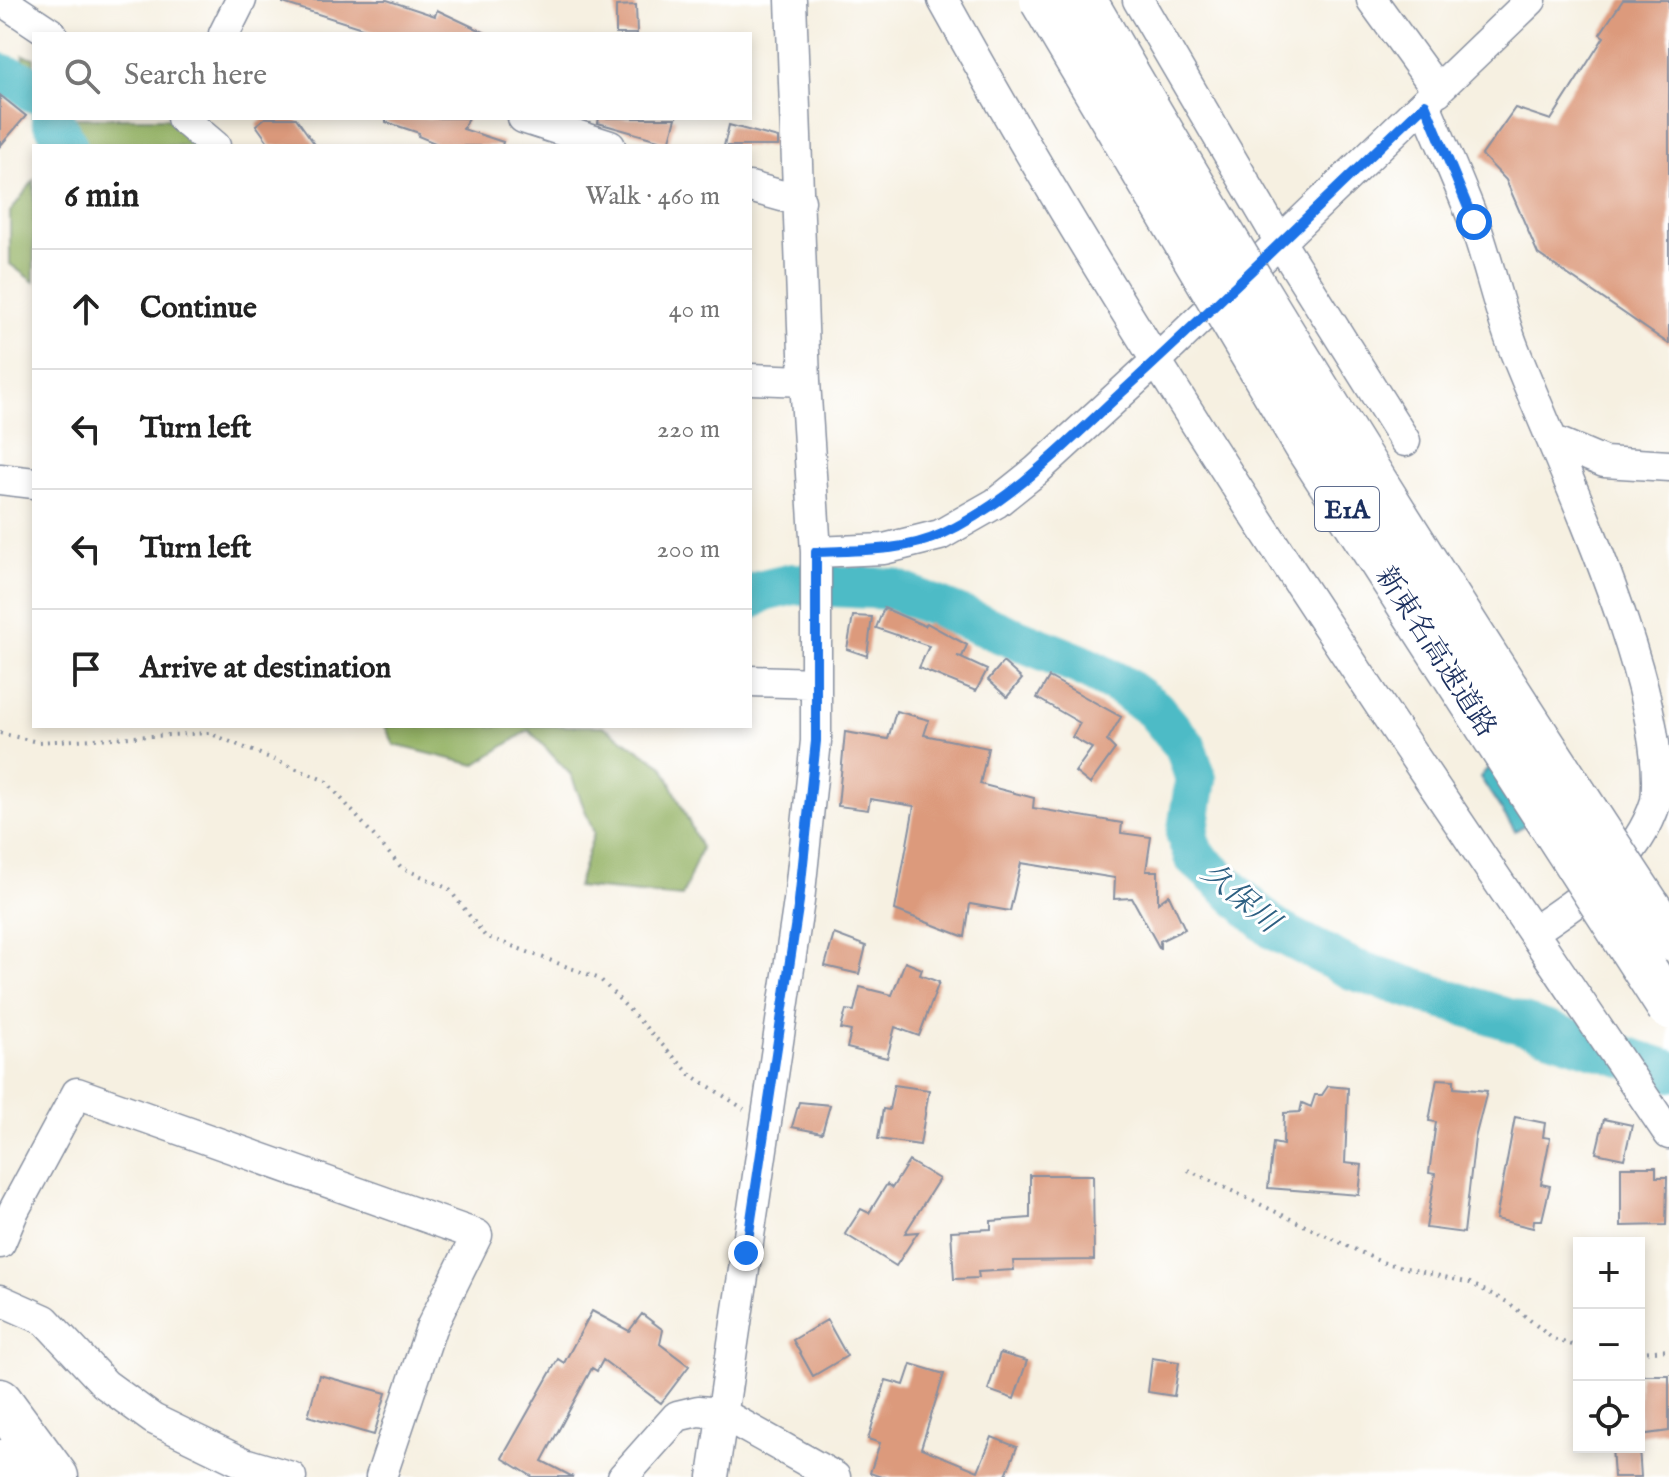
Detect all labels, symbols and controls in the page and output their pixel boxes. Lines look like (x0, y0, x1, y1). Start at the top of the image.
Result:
search box (32, 32, 752, 120)
icon: search (60, 54, 104, 98)
text: Search here (124, 57, 267, 95)
text: 6 min (64, 175, 139, 218)
text: Walk · 460 m (585, 180, 720, 213)
route start (1456, 204, 1492, 240)
icon: ahead (64, 287, 108, 331)
text: Continue (140, 290, 257, 328)
text: 40 m (669, 293, 720, 326)
icon: left (64, 407, 108, 451)
text: Turn left (140, 410, 251, 448)
text: 220 m (657, 413, 720, 446)
road number: E1A (1315, 487, 1379, 531)
icon: left (64, 527, 108, 571)
text: Turn left (140, 530, 251, 568)
text: 200 m (656, 533, 720, 566)
street label: 新東名高速道路 (1367, 561, 1503, 744)
icon: arrive (64, 647, 108, 691)
text: Arrive at destination (140, 650, 391, 688)
water label: 久保川 (1193, 855, 1289, 944)
route end (728, 1235, 764, 1271)
map controls (1573, 1237, 1645, 1453)
button: + (1573, 1237, 1645, 1309)
button: − (1573, 1309, 1645, 1381)
button: locate (1573, 1381, 1645, 1453)

